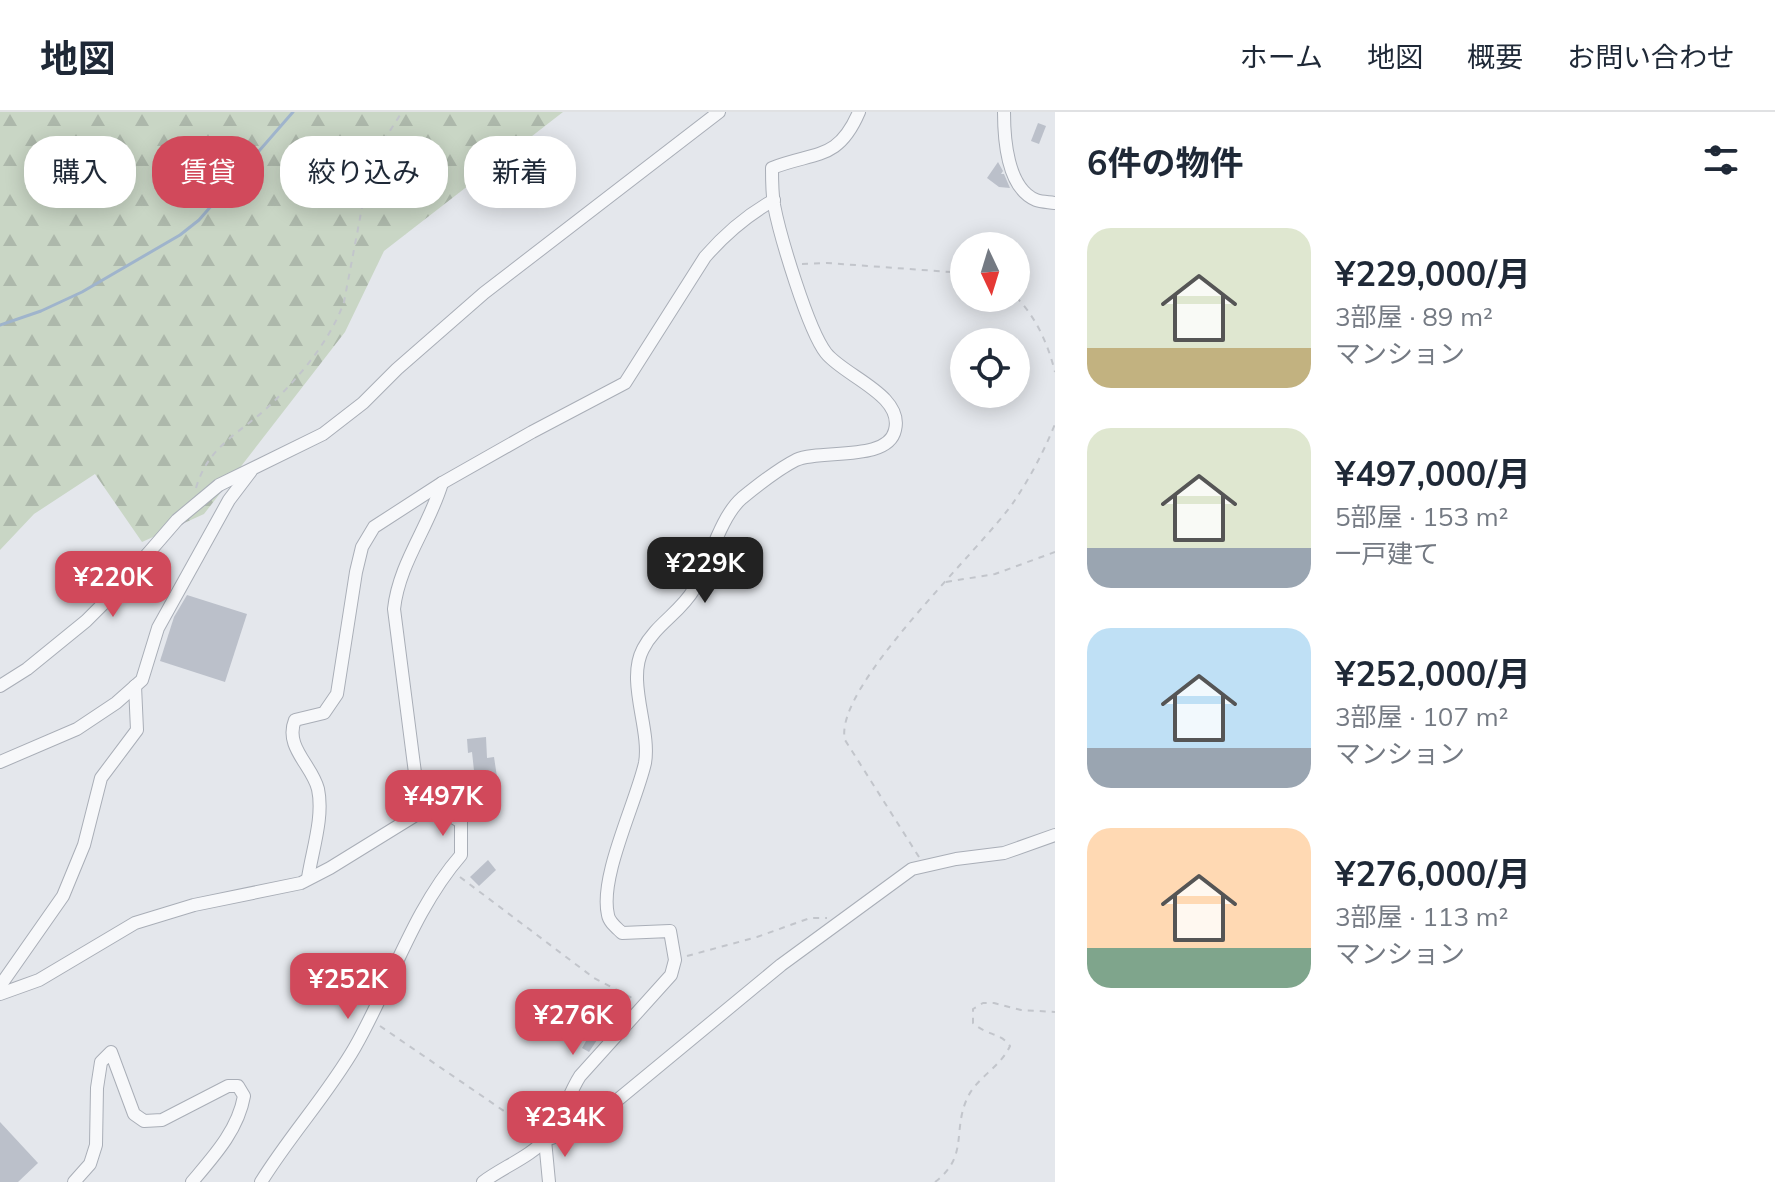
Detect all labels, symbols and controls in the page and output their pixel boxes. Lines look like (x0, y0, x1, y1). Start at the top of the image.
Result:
text: 地図 (40, 34, 116, 82)
text: ホーム (1240, 39, 1323, 74)
text: 地図 (1367, 39, 1423, 74)
text: 概要 (1467, 39, 1523, 74)
text: お問い合わせ (1567, 39, 1735, 74)
chip: 購入 (24, 136, 136, 208)
chip: 賃貸 (152, 136, 264, 208)
chip: 絞り込み (280, 136, 448, 208)
chip: 新着 (464, 136, 576, 208)
icon: filters (1699, 138, 1743, 182)
text: 6件の物件 (1087, 141, 1243, 184)
north arrow (950, 232, 1030, 312)
map controls (950, 232, 1030, 408)
text: ¥229,000/月 (1335, 252, 1531, 295)
icon: home (1151, 260, 1247, 356)
text: 3部屋 · 89 m² (1335, 300, 1493, 333)
button: locate (950, 328, 1030, 408)
text: マンション (1335, 337, 1465, 370)
text: ¥497,000/月 (1335, 452, 1531, 495)
icon: home (1151, 460, 1247, 556)
text: 5部屋 · 153 m² (1335, 500, 1508, 533)
pin: ¥229K (649, 537, 761, 605)
text: 一戸建て (1335, 537, 1439, 570)
text: ¥229K (665, 546, 745, 579)
pin: ¥220K (57, 551, 169, 619)
text: ¥220K (73, 560, 153, 593)
text: ¥252,000/月 (1335, 652, 1531, 695)
icon: home (1151, 660, 1247, 756)
text: 3部屋 · 107 m² (1335, 700, 1508, 733)
text: マンション (1335, 737, 1465, 770)
pin: ¥497K (387, 770, 499, 838)
text: ¥497K (403, 779, 483, 812)
text: ¥276,000/月 (1335, 852, 1531, 895)
icon: home (1151, 860, 1247, 956)
text: 3部屋 · 113 m² (1335, 900, 1508, 933)
text: マンション (1335, 937, 1465, 970)
pin: ¥252K (292, 953, 404, 1021)
text: ¥252K (308, 962, 388, 995)
pin: ¥276K (517, 989, 629, 1057)
text: ¥276K (533, 998, 613, 1031)
pin: ¥234K (509, 1091, 621, 1159)
text: ¥234K (525, 1100, 605, 1133)

